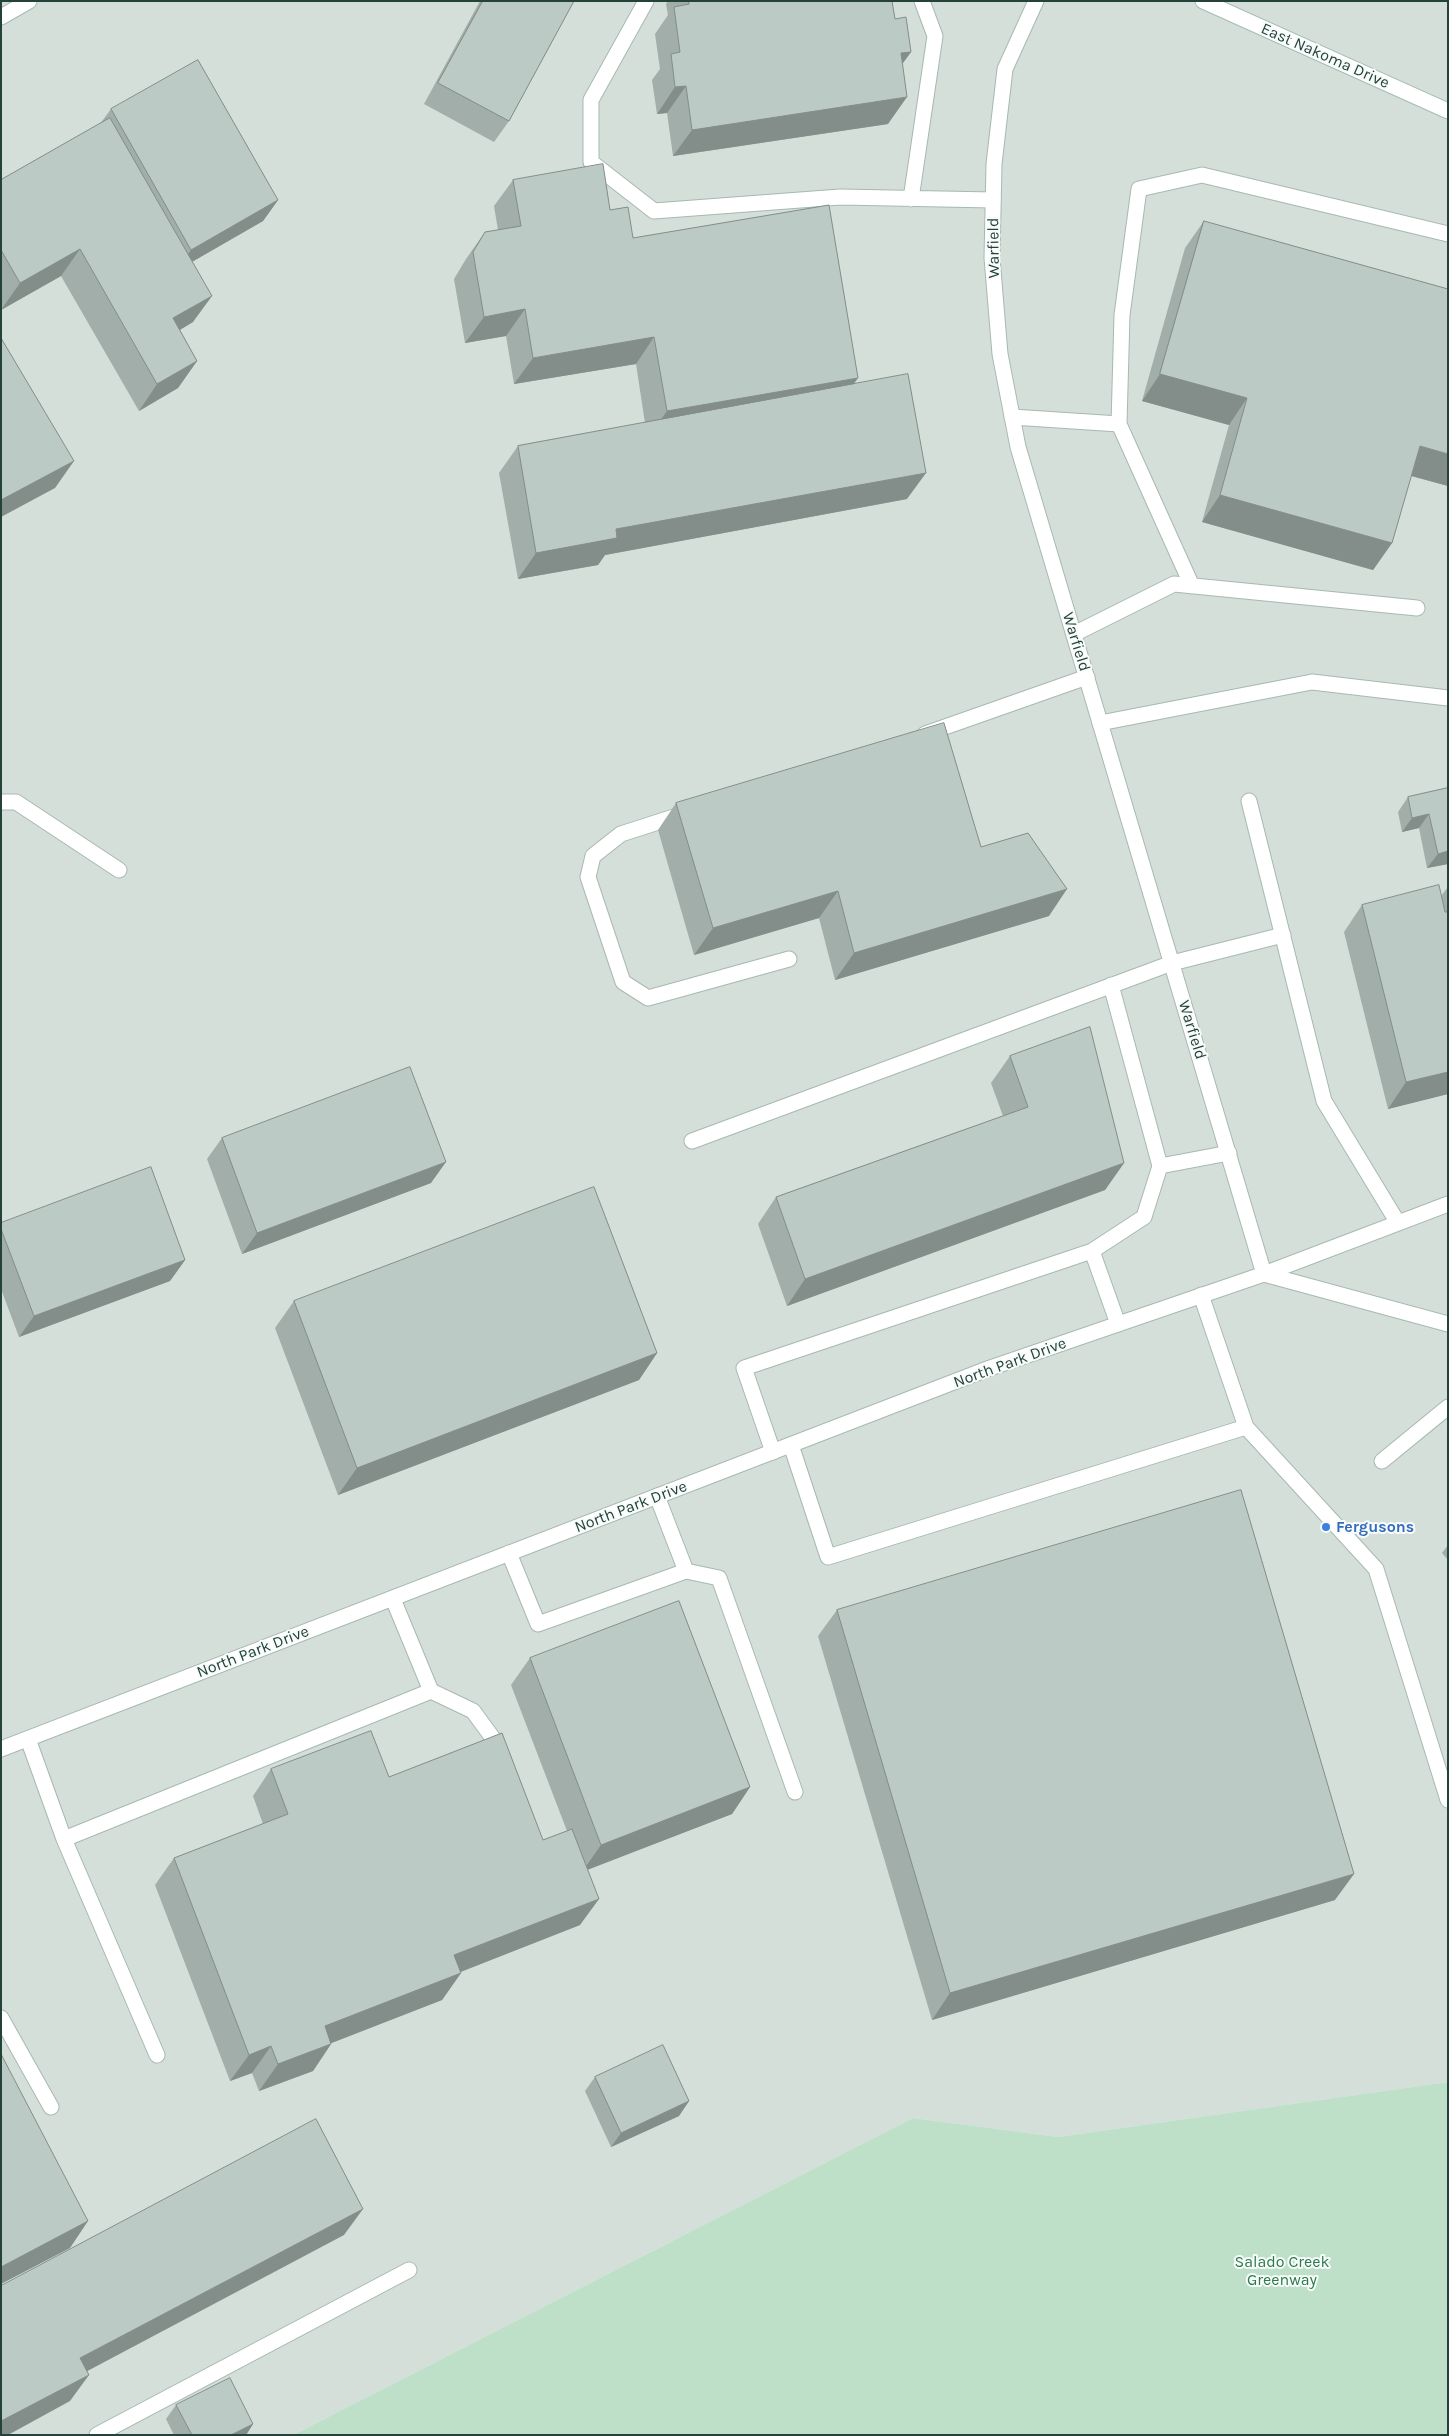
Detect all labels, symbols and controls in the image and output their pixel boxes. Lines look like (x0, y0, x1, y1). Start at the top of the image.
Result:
street label: East Nakoma Drive (1258, 19, 1392, 93)
street label: Warfield (984, 217, 1004, 279)
street label: Warfield (1058, 610, 1094, 674)
street label: Warfield (1174, 998, 1210, 1062)
street label: North Park Drive (951, 1334, 1069, 1392)
street label: North Park Drive (572, 1477, 690, 1537)
place label: Fergusons (1336, 1517, 1414, 1537)
marker: Fergusons (1320, 1521, 1332, 1533)
street label: North Park Drive (194, 1622, 312, 1682)
park label: Salado Creek Greenway (1235, 2252, 1329, 2290)

